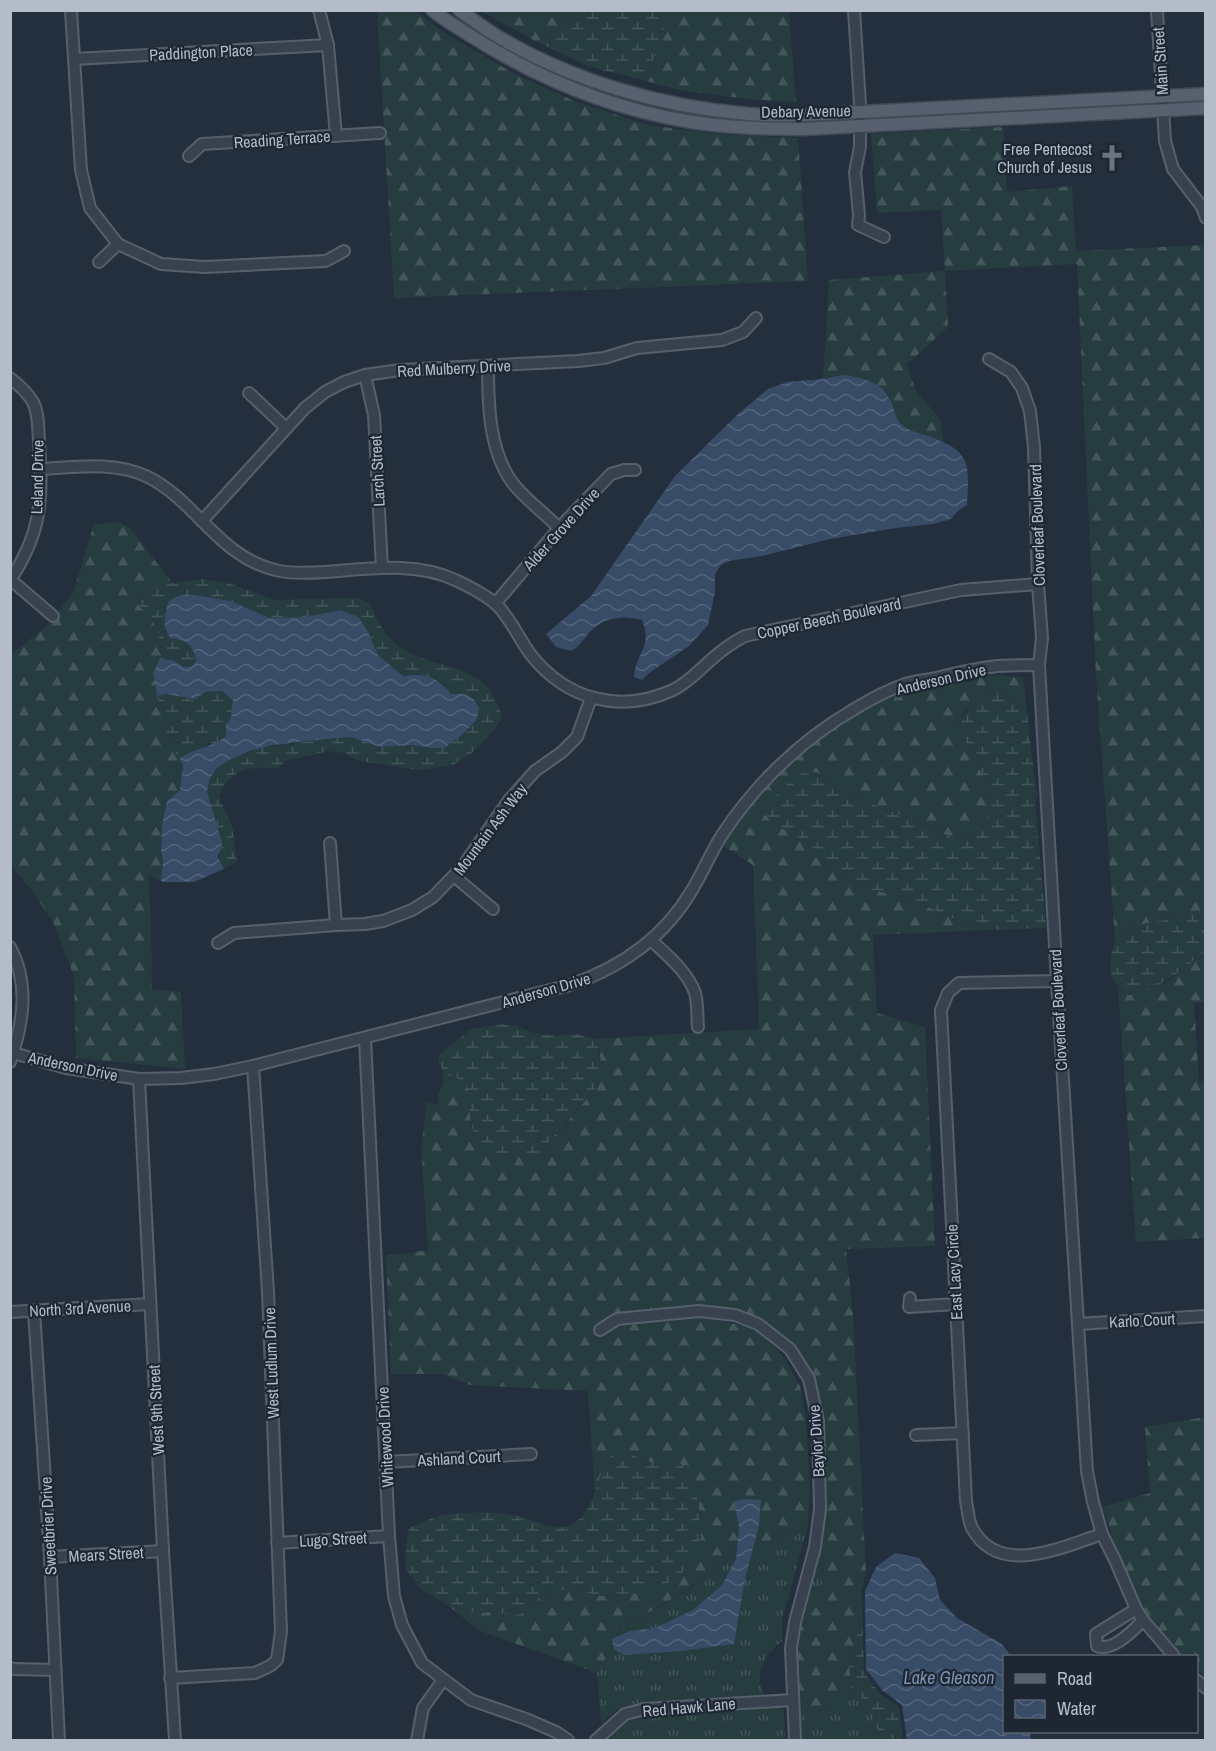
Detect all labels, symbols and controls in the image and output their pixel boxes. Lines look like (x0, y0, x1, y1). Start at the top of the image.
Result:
street label: Main Street (1147, 26, 1173, 96)
street label: Paddington Place (149, 38, 253, 66)
street label: Debary Avenue (761, 99, 851, 123)
street label: Reading Terrace (233, 125, 331, 153)
place label: Free Pentecost Church of Jesus (997, 138, 1092, 178)
church icon: Free Pentecost Church of Jesus (1097, 143, 1127, 173)
street label: Red Mulberry Drive (397, 354, 511, 382)
street label: Larch Street (364, 434, 390, 507)
street label: Leland Drive (25, 440, 49, 514)
street label: Cloverleaf Boulevard (1024, 464, 1050, 586)
street label: Alder Grove Drive (517, 483, 604, 576)
street label: Copper Beech Boulevard (755, 592, 903, 644)
street label: Anderson Drive (893, 658, 988, 700)
street label: Mountain Ash Way (448, 778, 532, 879)
street label: Cloverleaf Boulevard (1044, 949, 1072, 1071)
street label: Anderson Drive (498, 967, 593, 1013)
street label: Anderson Drive (25, 1046, 120, 1086)
street label: East Lacy Circle (941, 1224, 967, 1320)
street label: North 3rd Avenue (29, 1294, 131, 1322)
street label: West Ludlum Drive (258, 1307, 284, 1419)
street label: Karlo Court (1108, 1307, 1176, 1333)
street label: West 9th Street (143, 1364, 169, 1456)
street label: Whitewood Drive (371, 1386, 399, 1488)
street label: Baylor Drive (803, 1404, 829, 1478)
street label: Ashland Court (416, 1445, 501, 1471)
street label: Sweetbrier Drive (34, 1476, 62, 1576)
street label: Lugo Street (299, 1526, 368, 1552)
street label: Mears Street (68, 1541, 144, 1567)
legend (1003, 1655, 1198, 1733)
water label: Lake Gleason (903, 1665, 995, 1690)
text: Road (1057, 1666, 1092, 1691)
street label: Red Hawk Lane (642, 1692, 736, 1722)
text: Water (1057, 1696, 1096, 1721)

